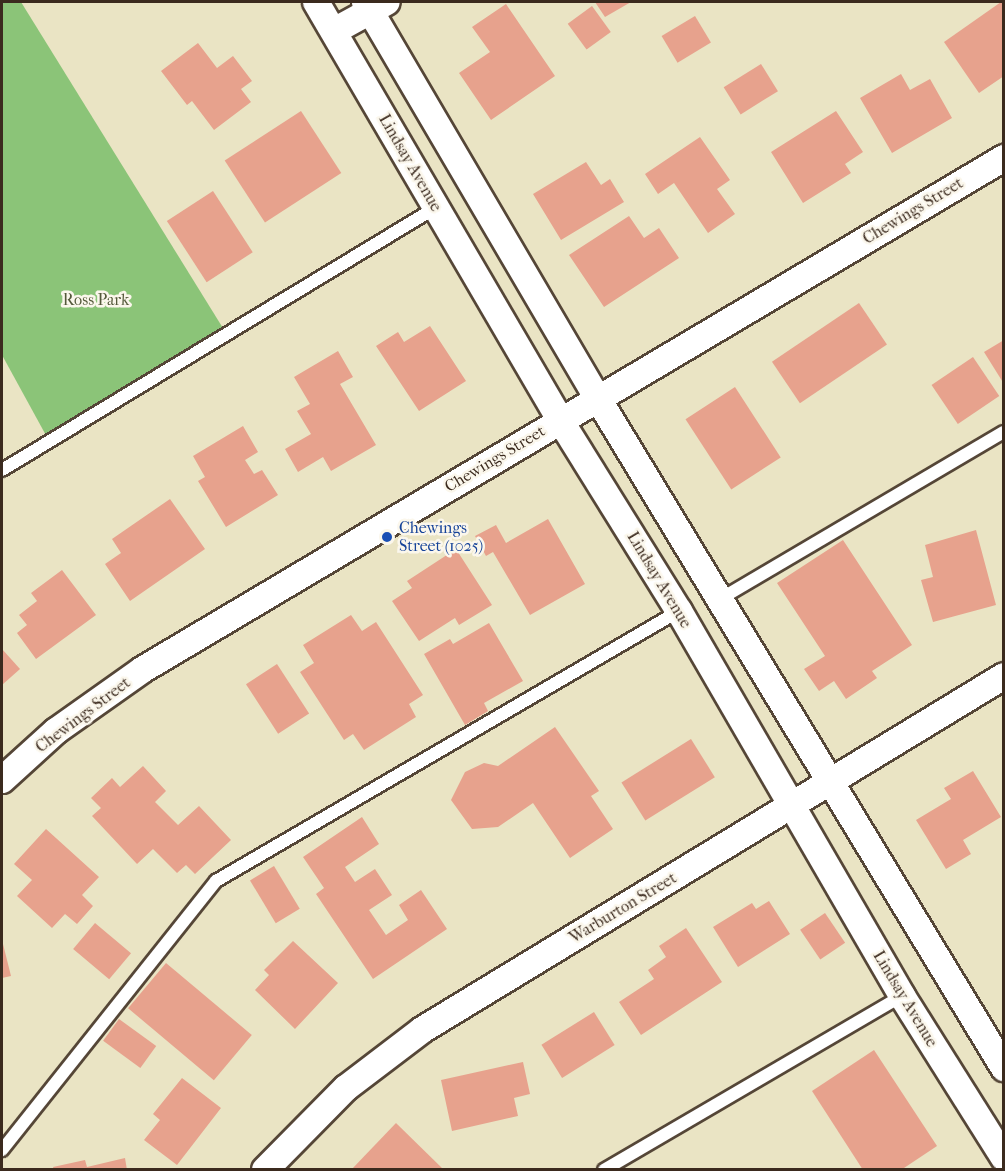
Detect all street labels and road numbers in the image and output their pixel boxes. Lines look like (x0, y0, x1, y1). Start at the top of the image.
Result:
street label: Lindsay Avenue (374, 111, 446, 215)
street label: Chewings Street (859, 174, 967, 248)
street label: Chewings Street (441, 422, 549, 496)
street label: Lindsay Avenue (623, 528, 695, 632)
street label: Chewings Street (32, 673, 134, 757)
street label: Warburton Street (566, 868, 680, 948)
street label: Lindsay Avenue (869, 947, 941, 1051)

